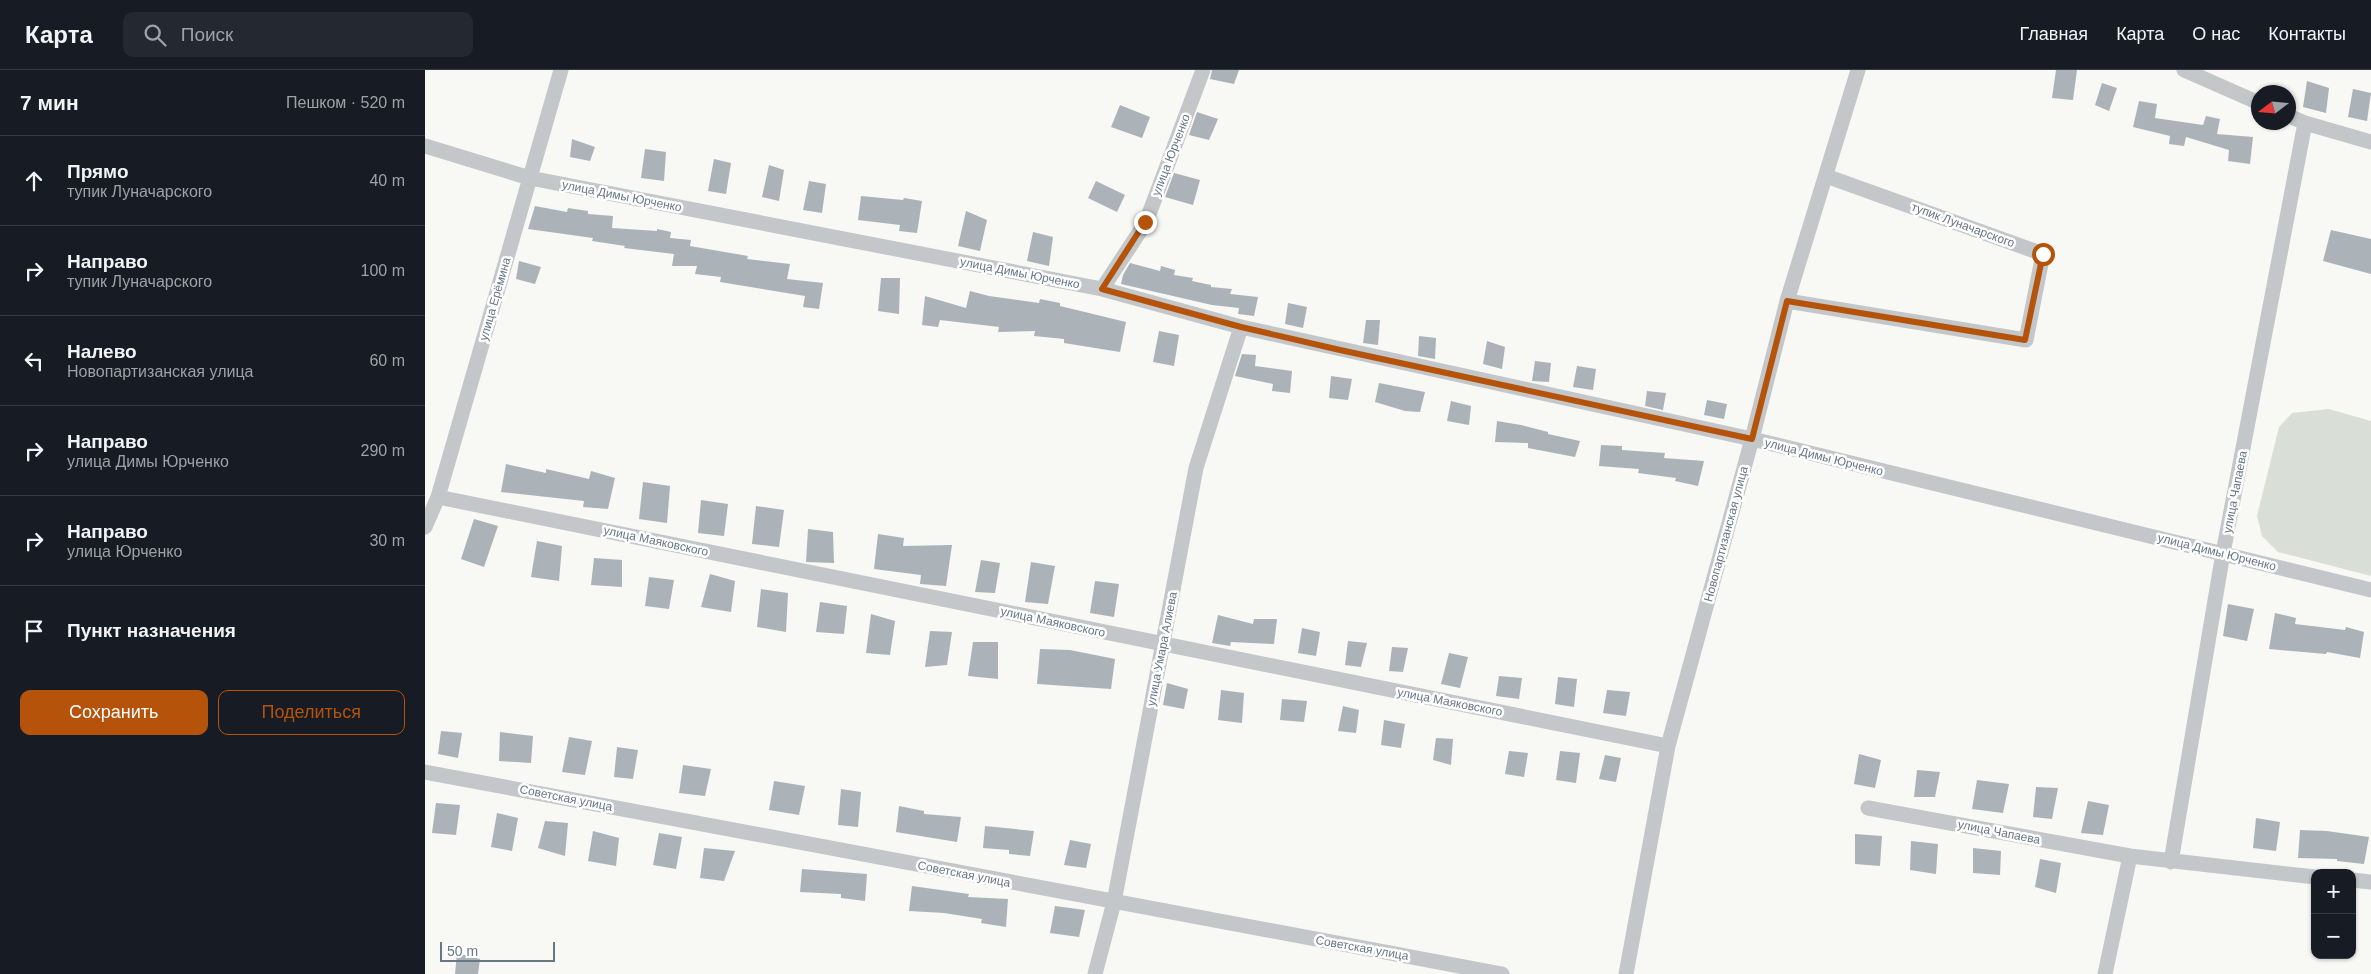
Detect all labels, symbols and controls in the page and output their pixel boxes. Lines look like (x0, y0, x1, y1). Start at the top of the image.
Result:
search box (123, 12, 473, 57)
text: Карта (25, 21, 93, 48)
icon: search (141, 21, 169, 49)
text: Поиск (181, 24, 233, 45)
text: Главная (2020, 24, 2088, 44)
text: Карта (2116, 24, 2164, 44)
text: О нас (2192, 24, 2240, 44)
text: Контакты (2268, 24, 2346, 44)
north arrow (2251, 85, 2296, 130)
text: 7 мин (20, 91, 79, 114)
text: Пешком · 520 m (286, 94, 405, 111)
street label: улица Юрченко (1149, 112, 1193, 198)
text: Прямо (67, 161, 129, 182)
icon: ahead (20, 167, 48, 195)
text: 40 m (369, 172, 405, 189)
street label: улица Димы Юрченко (561, 178, 683, 215)
text: тупик Луначарского (67, 183, 212, 200)
street label: тупик Луначарского (1909, 200, 2017, 250)
route end (1134, 211, 1157, 234)
route start (2032, 243, 2055, 266)
text: Направо (67, 251, 148, 272)
street label: улица Ерёмина (476, 255, 514, 342)
street label: улица Димы Юрченко (959, 255, 1081, 292)
icon: right (20, 257, 48, 285)
text: 100 m (361, 262, 405, 279)
text: тупик Луначарского (67, 273, 212, 290)
text: Налево (67, 341, 137, 362)
icon: left (20, 347, 48, 375)
text: 60 m (369, 352, 405, 369)
text: Новопартизанская улица (67, 363, 253, 380)
text: Направо (67, 431, 148, 452)
street label: улица Димы Юрченко (1763, 436, 1885, 479)
icon: right (20, 437, 48, 465)
text: 290 m (361, 442, 405, 459)
street label: улица Чапаева (2220, 449, 2250, 534)
text: улица Димы Юрченко (67, 453, 229, 470)
street label: Новопартизанская улица (1701, 464, 1751, 603)
text: Направо (67, 521, 148, 542)
street label: улица Маяковского (602, 523, 710, 559)
icon: right (20, 527, 48, 555)
street label: улица Димы Юрченко (2156, 531, 2278, 574)
text: 30 m (369, 532, 405, 549)
text: улица Юрченко (67, 543, 182, 560)
street label: улица Умара Алиева (1144, 590, 1180, 707)
street label: улица Маяковского (999, 604, 1107, 640)
icon: arrive (20, 617, 48, 645)
text: Пункт назначения (67, 620, 236, 641)
street label: улица Маяковского (1396, 685, 1504, 719)
button: Сохранить (20, 690, 208, 735)
button: Поделиться (218, 690, 405, 735)
street label: Советская улица (518, 782, 614, 814)
street label: улица Чапаева (1957, 817, 2042, 847)
street label: Советская улица (916, 858, 1012, 890)
map controls (2311, 869, 2356, 959)
button: + (2311, 869, 2356, 914)
button: − (2311, 914, 2356, 959)
street label: Советская улица (1314, 933, 1410, 963)
scale bar (440, 939, 555, 962)
text: 50 m (447, 943, 478, 959)

